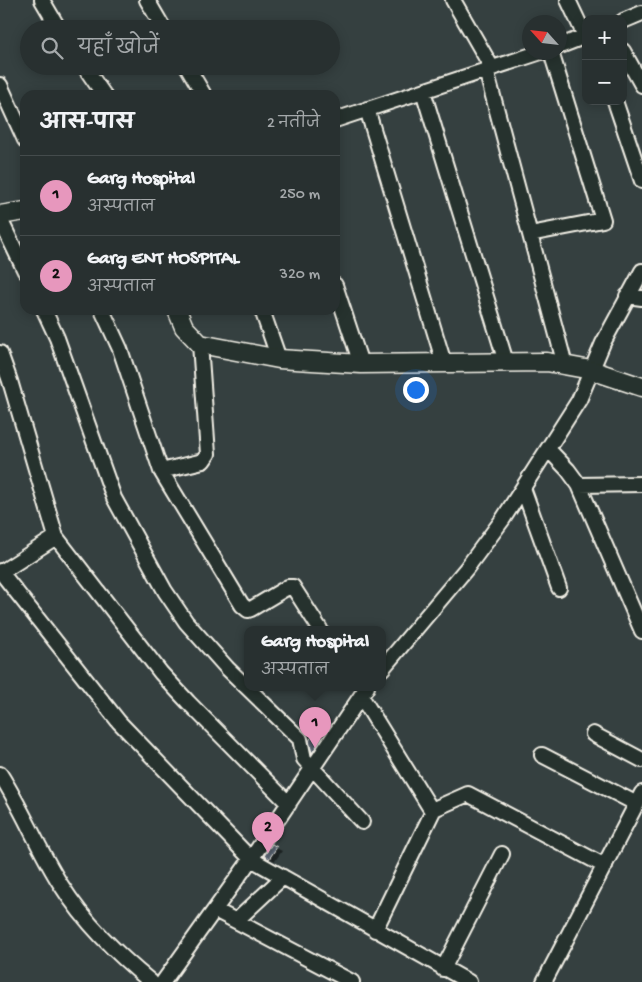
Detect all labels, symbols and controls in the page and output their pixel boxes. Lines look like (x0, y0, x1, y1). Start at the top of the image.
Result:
north arrow (522, 15, 567, 60)
map controls (582, 15, 627, 105)
button: + (582, 15, 627, 60)
search box (20, 20, 340, 75)
icon: search (38, 34, 66, 62)
text: यहाँ खोजें (78, 38, 159, 61)
button: − (582, 60, 627, 105)
text: आस-पास (40, 112, 134, 137)
text: 2 नतीजे (267, 115, 320, 134)
text: Garg Hospital (87, 168, 195, 191)
text: 1 (53, 186, 59, 205)
text: 250 m (280, 186, 320, 205)
text: अस्पताल (87, 199, 155, 218)
text: Garg ENT HOSPITAL (87, 248, 239, 271)
text: 2 (52, 266, 60, 285)
text: 320 m (280, 266, 320, 285)
text: अस्पताल (87, 279, 155, 298)
your location (403, 377, 429, 403)
popup (244, 626, 386, 691)
text: Garg Hospital (261, 631, 369, 654)
text: अस्पताल (261, 662, 329, 681)
pin: 1 (299, 707, 331, 748)
pin: 2 (252, 812, 284, 853)

